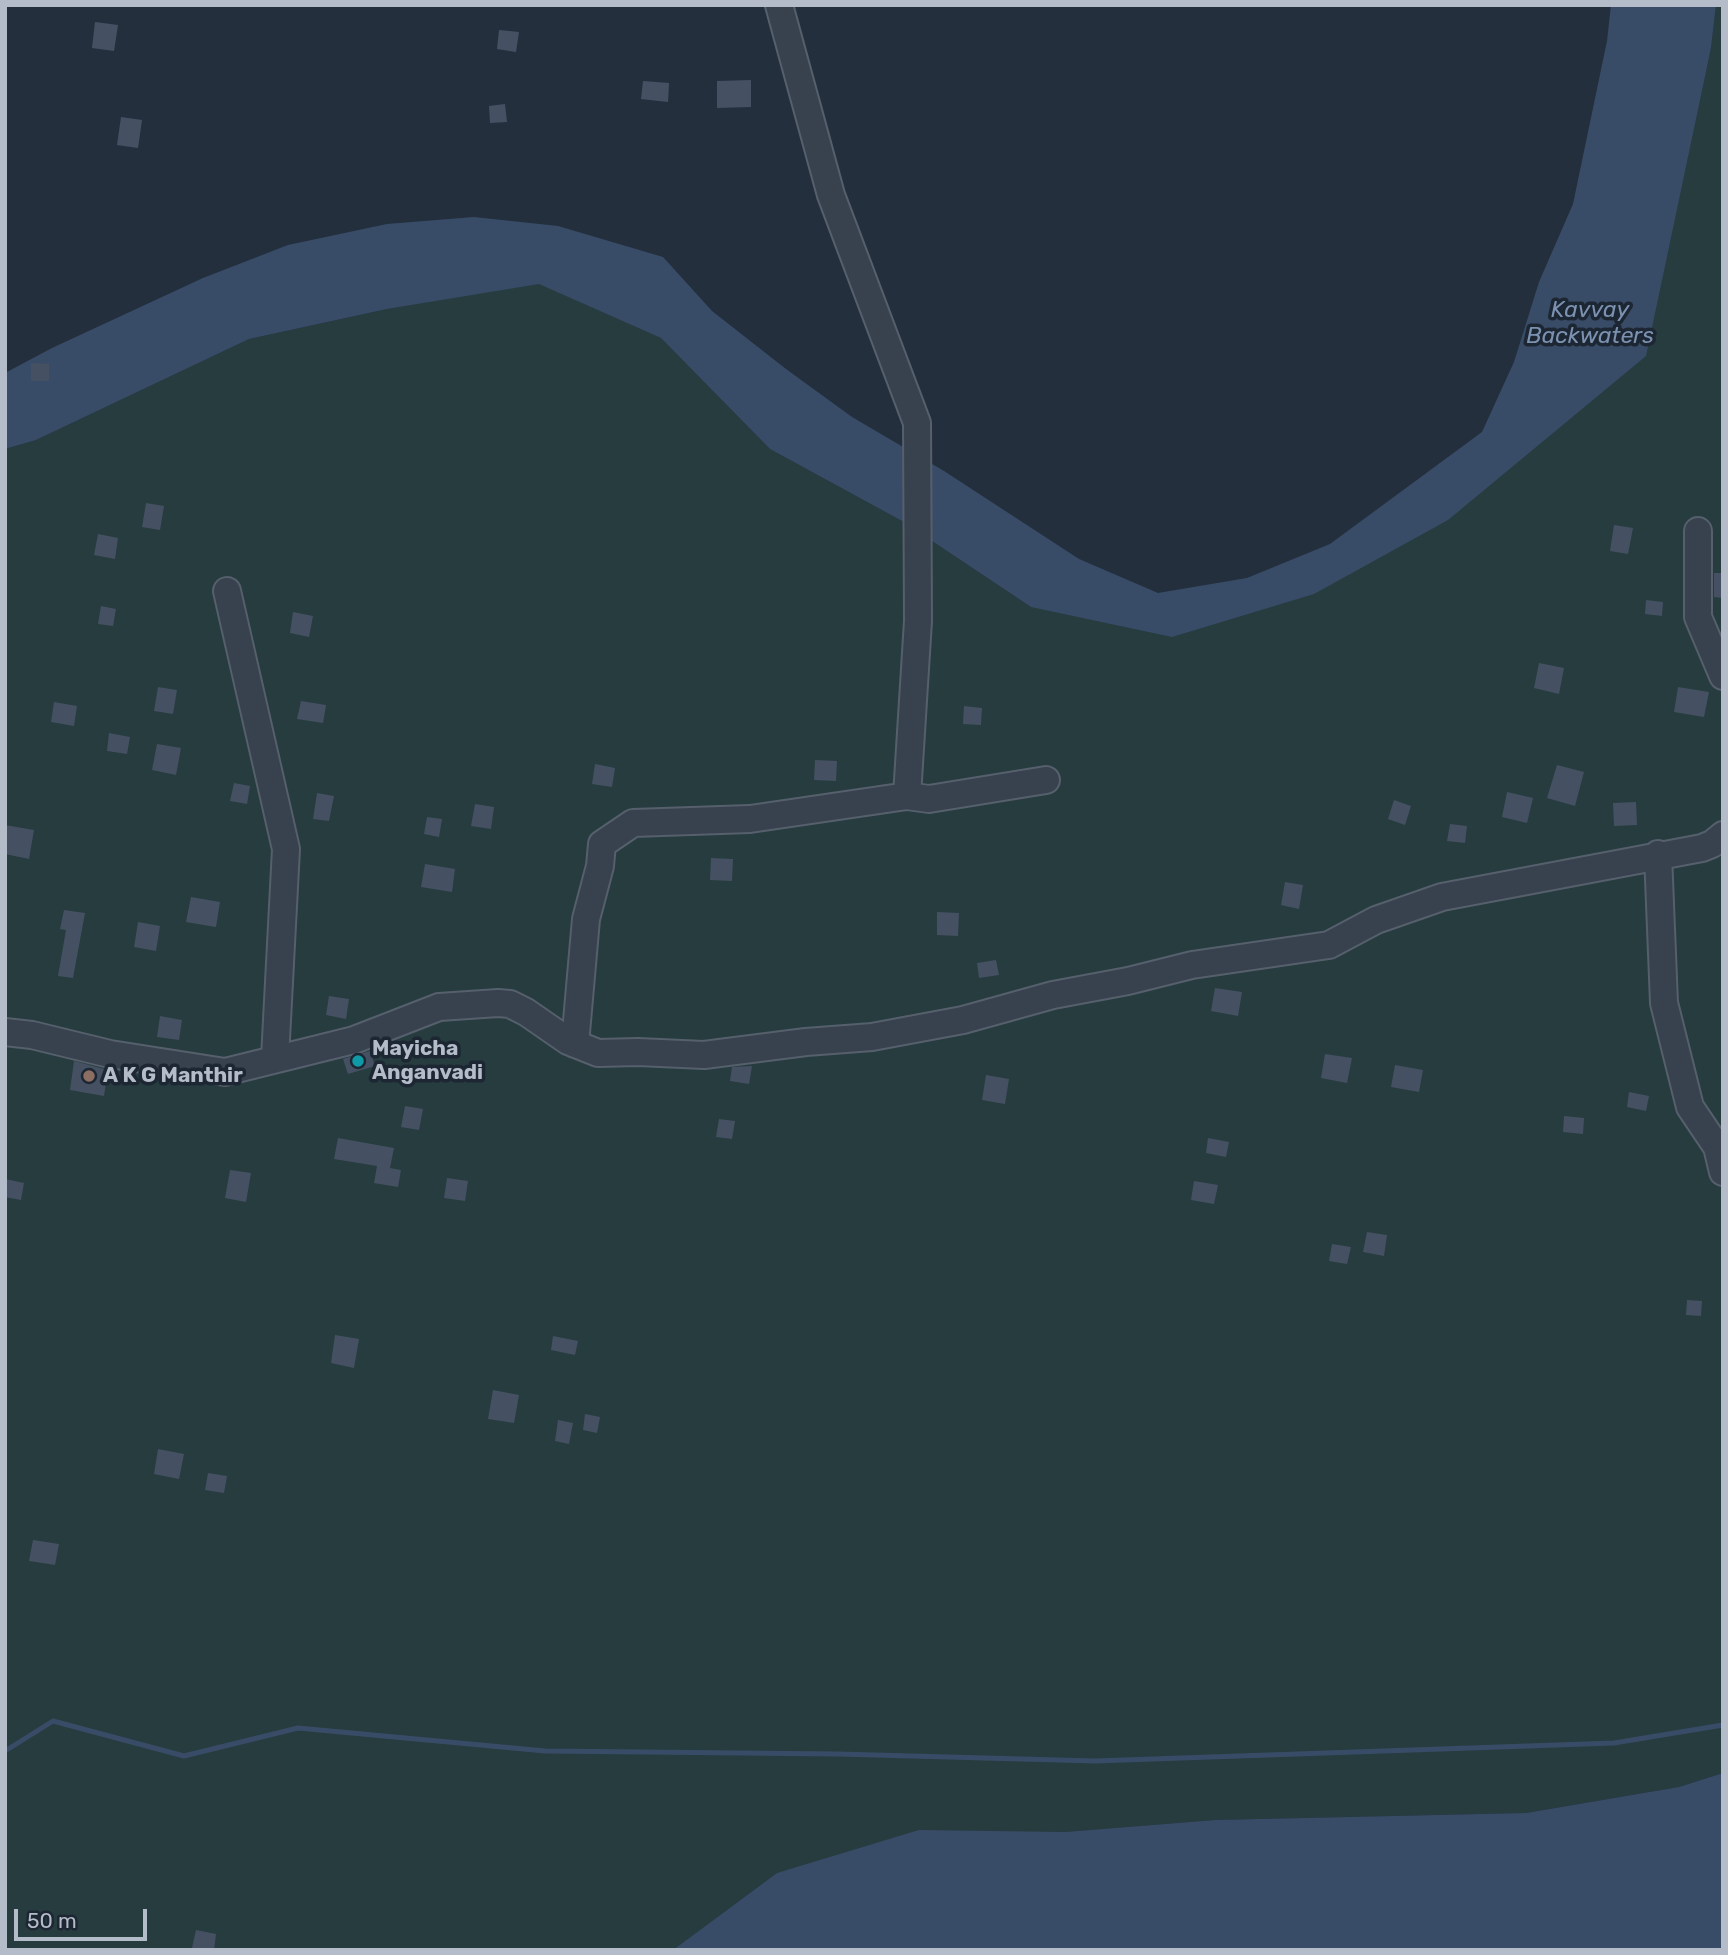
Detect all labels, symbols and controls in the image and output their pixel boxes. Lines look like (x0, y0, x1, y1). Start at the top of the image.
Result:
water label: Kavvay Backwaters (1526, 296, 1654, 350)
place label: Mayicha Anganvadi (372, 1036, 483, 1086)
marker: Mayicha Anganvadi (350, 1053, 366, 1069)
place label: A K G Manthir (103, 1063, 243, 1089)
marker: A K G Manthir (81, 1068, 97, 1084)
scale bar (18, 1896, 150, 1940)
text: 50 m (27, 1908, 77, 1933)

